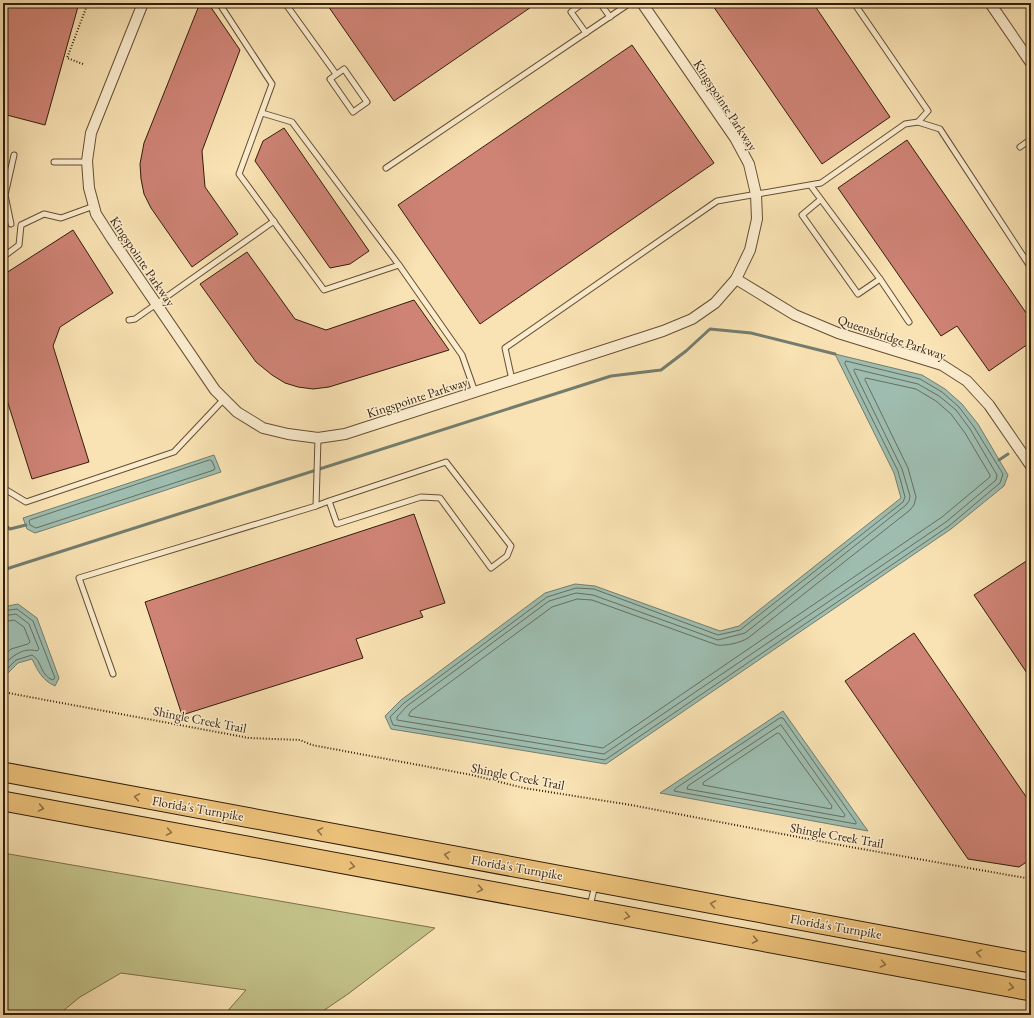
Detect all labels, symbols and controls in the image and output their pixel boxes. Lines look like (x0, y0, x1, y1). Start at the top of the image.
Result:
street label: Kingspointe Parkway (690, 56, 762, 154)
street label: Kingspointe Parkway (106, 213, 179, 310)
street label: Queensbridge Parkway (835, 311, 949, 364)
street label: Kingspointe Parkway (364, 373, 470, 422)
street label: Shingle Creek Trail (152, 702, 248, 737)
street label: Shingle Creek Trail (470, 759, 566, 794)
street label: Florida's Turnpike (151, 792, 245, 825)
one-way arrow (134, 793, 140, 802)
one-way arrow (38, 803, 44, 812)
street label: Shingle Creek Trail (789, 819, 885, 852)
one-way arrow (166, 827, 172, 835)
one-way arrow (316, 827, 323, 836)
one-way arrow (444, 851, 450, 859)
street label: Florida's Turnpike (470, 851, 564, 884)
one-way arrow (349, 861, 355, 869)
one-way arrow (477, 885, 483, 893)
one-way arrow (710, 900, 717, 909)
street label: Florida's Turnpike (789, 910, 883, 943)
one-way arrow (624, 912, 630, 920)
one-way arrow (752, 935, 758, 944)
one-way arrow (976, 949, 982, 958)
one-way arrow (880, 959, 886, 968)
one-way arrow (1007, 983, 1014, 991)

